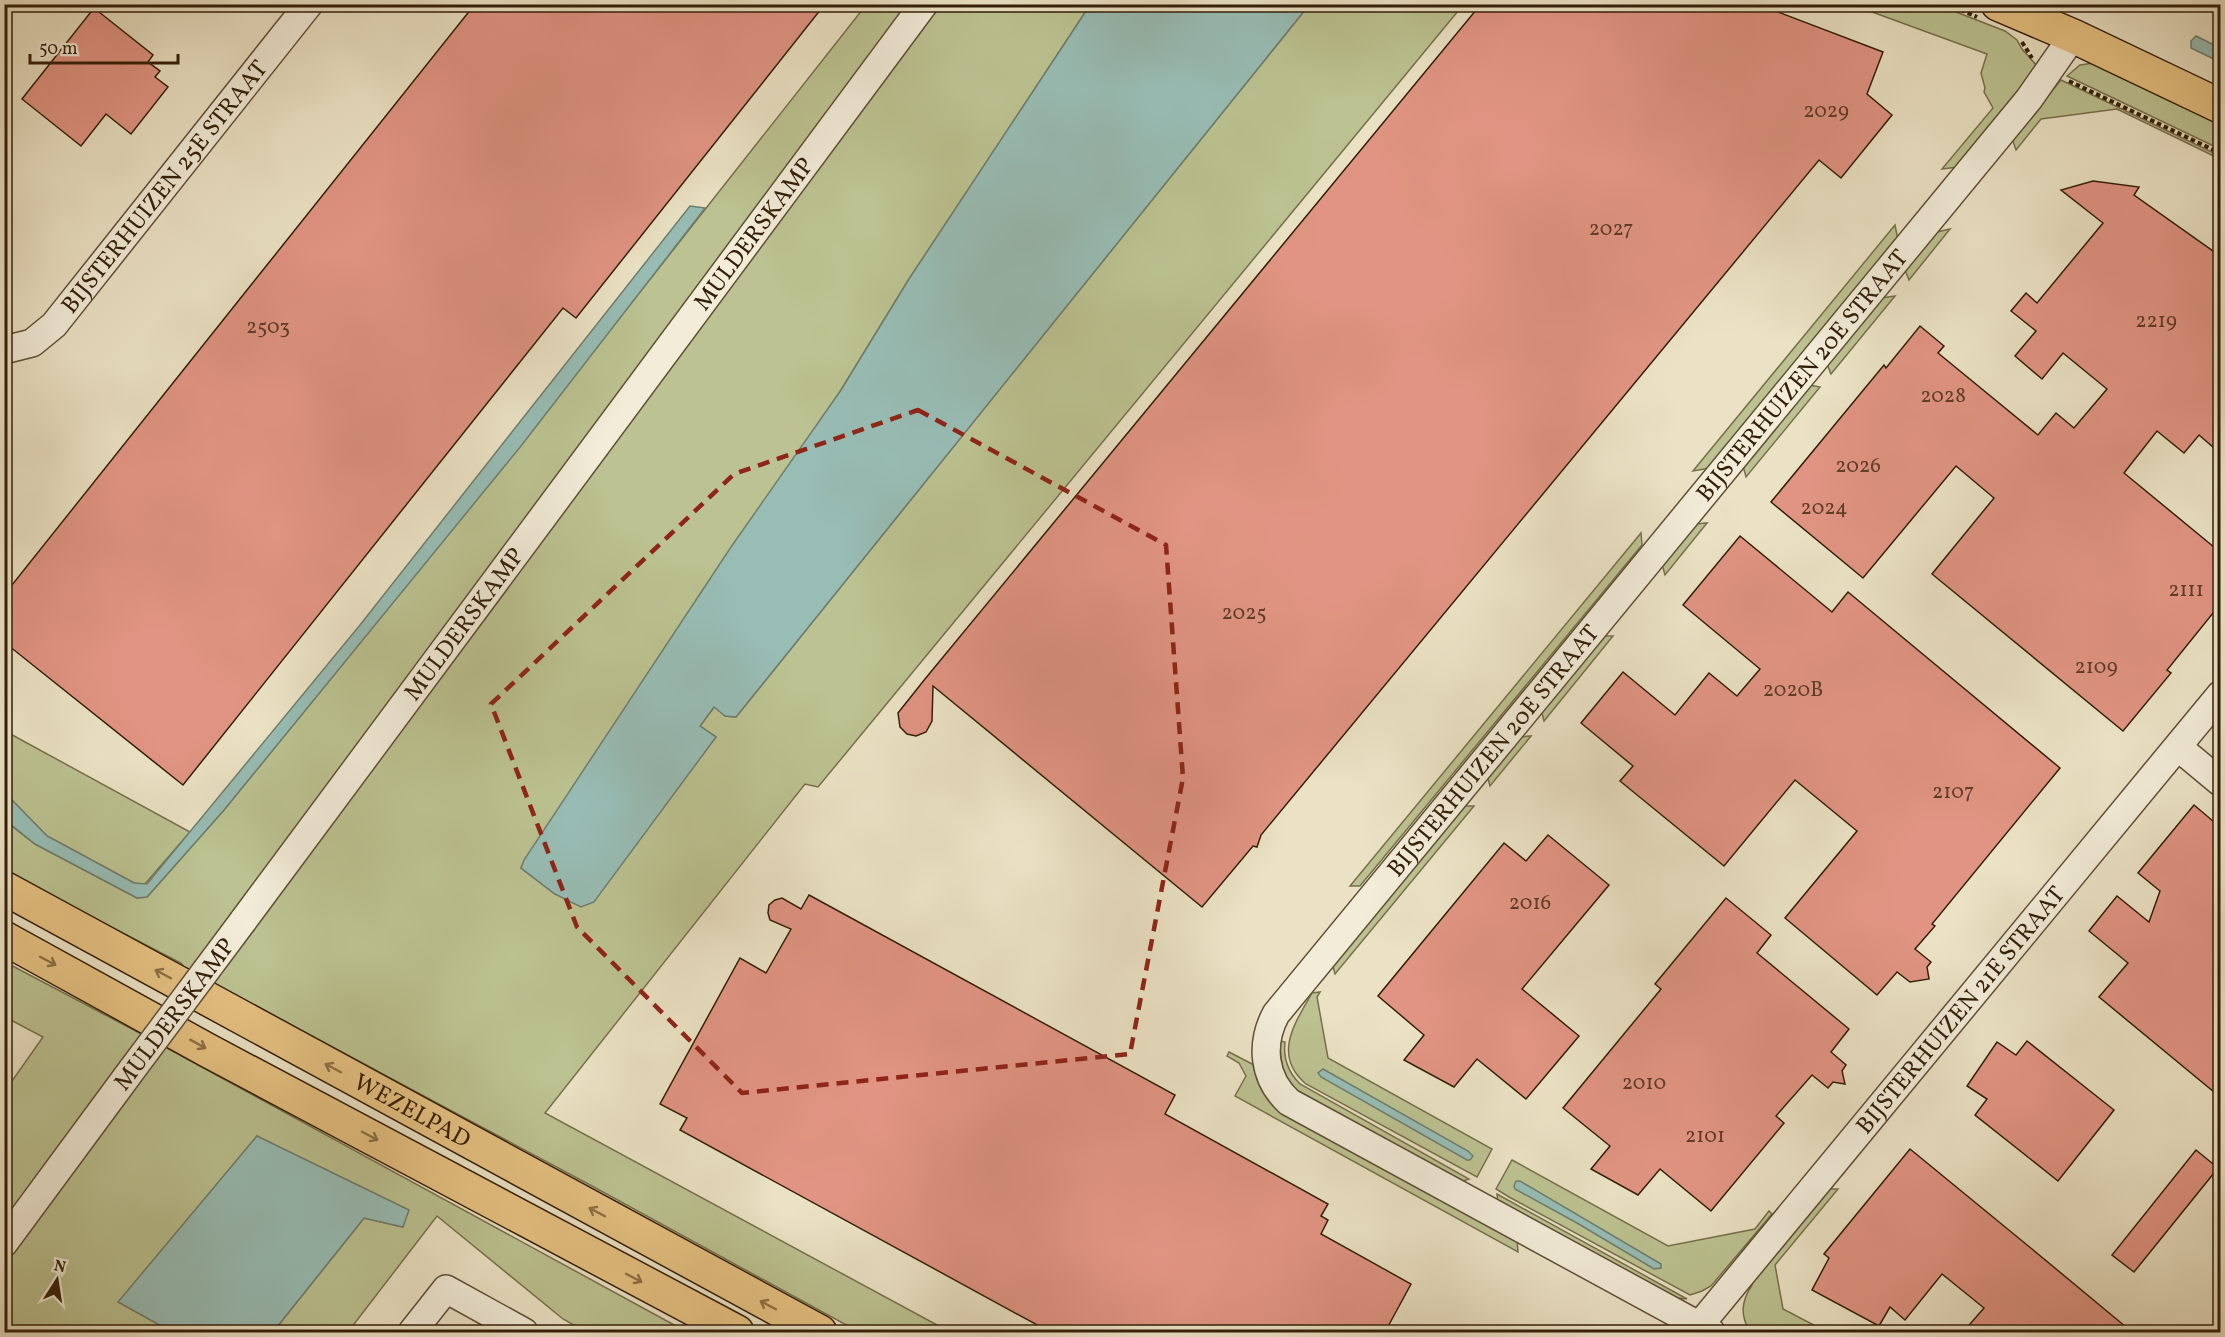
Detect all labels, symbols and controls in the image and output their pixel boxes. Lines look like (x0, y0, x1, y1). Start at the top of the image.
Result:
scale bar (30, 27, 178, 65)
text: 50 m (39, 37, 78, 62)
street label: BIJSTERHUIZEN 25E STRAAT (54, 54, 277, 322)
house number: 2029 (1803, 97, 1849, 126)
street label: MULDERSKAMP (687, 151, 823, 319)
house number: 2027 (1589, 215, 1633, 244)
street label: BIJSTERHUIZEN 20E STRAAT (1689, 243, 1917, 510)
house number: 2219 (2135, 307, 2177, 336)
house number: 2503 (246, 313, 290, 342)
house number: 2028 (1920, 382, 1966, 411)
house number: 2026 (1835, 452, 1881, 481)
house number: 2024 (1801, 494, 1847, 523)
street label: MULDERSKAMP (397, 541, 533, 709)
house number: 2111 (2168, 576, 2204, 605)
house number: 2025 (1221, 599, 1267, 628)
street label: BIJSTERHUIZEN 20E STRAAT (1380, 618, 1608, 885)
house number: 2109 (2074, 653, 2118, 682)
house number: 2020B (1763, 676, 1823, 705)
house number: 2107 (1932, 778, 1974, 807)
street label: BIJSTERHUIZEN 21E STRAAT (1849, 880, 2074, 1143)
house number: 2016 (1509, 889, 1551, 918)
street label: MULDERSKAMP (107, 932, 244, 1099)
one-way arrow (39, 955, 56, 967)
one-way arrow (155, 968, 172, 980)
one-way arrow (189, 1039, 206, 1051)
one-way arrow (325, 1062, 343, 1073)
street label: WEZELPAD (347, 1066, 476, 1158)
house number: 2010 (1622, 1069, 1666, 1098)
house number: 2101 (1685, 1122, 1725, 1151)
one-way arrow (360, 1131, 378, 1143)
one-way arrow (589, 1206, 606, 1218)
north arrow (27, 1250, 87, 1310)
text: N (52, 1255, 68, 1279)
one-way arrow (625, 1272, 642, 1284)
one-way arrow (760, 1299, 778, 1310)

